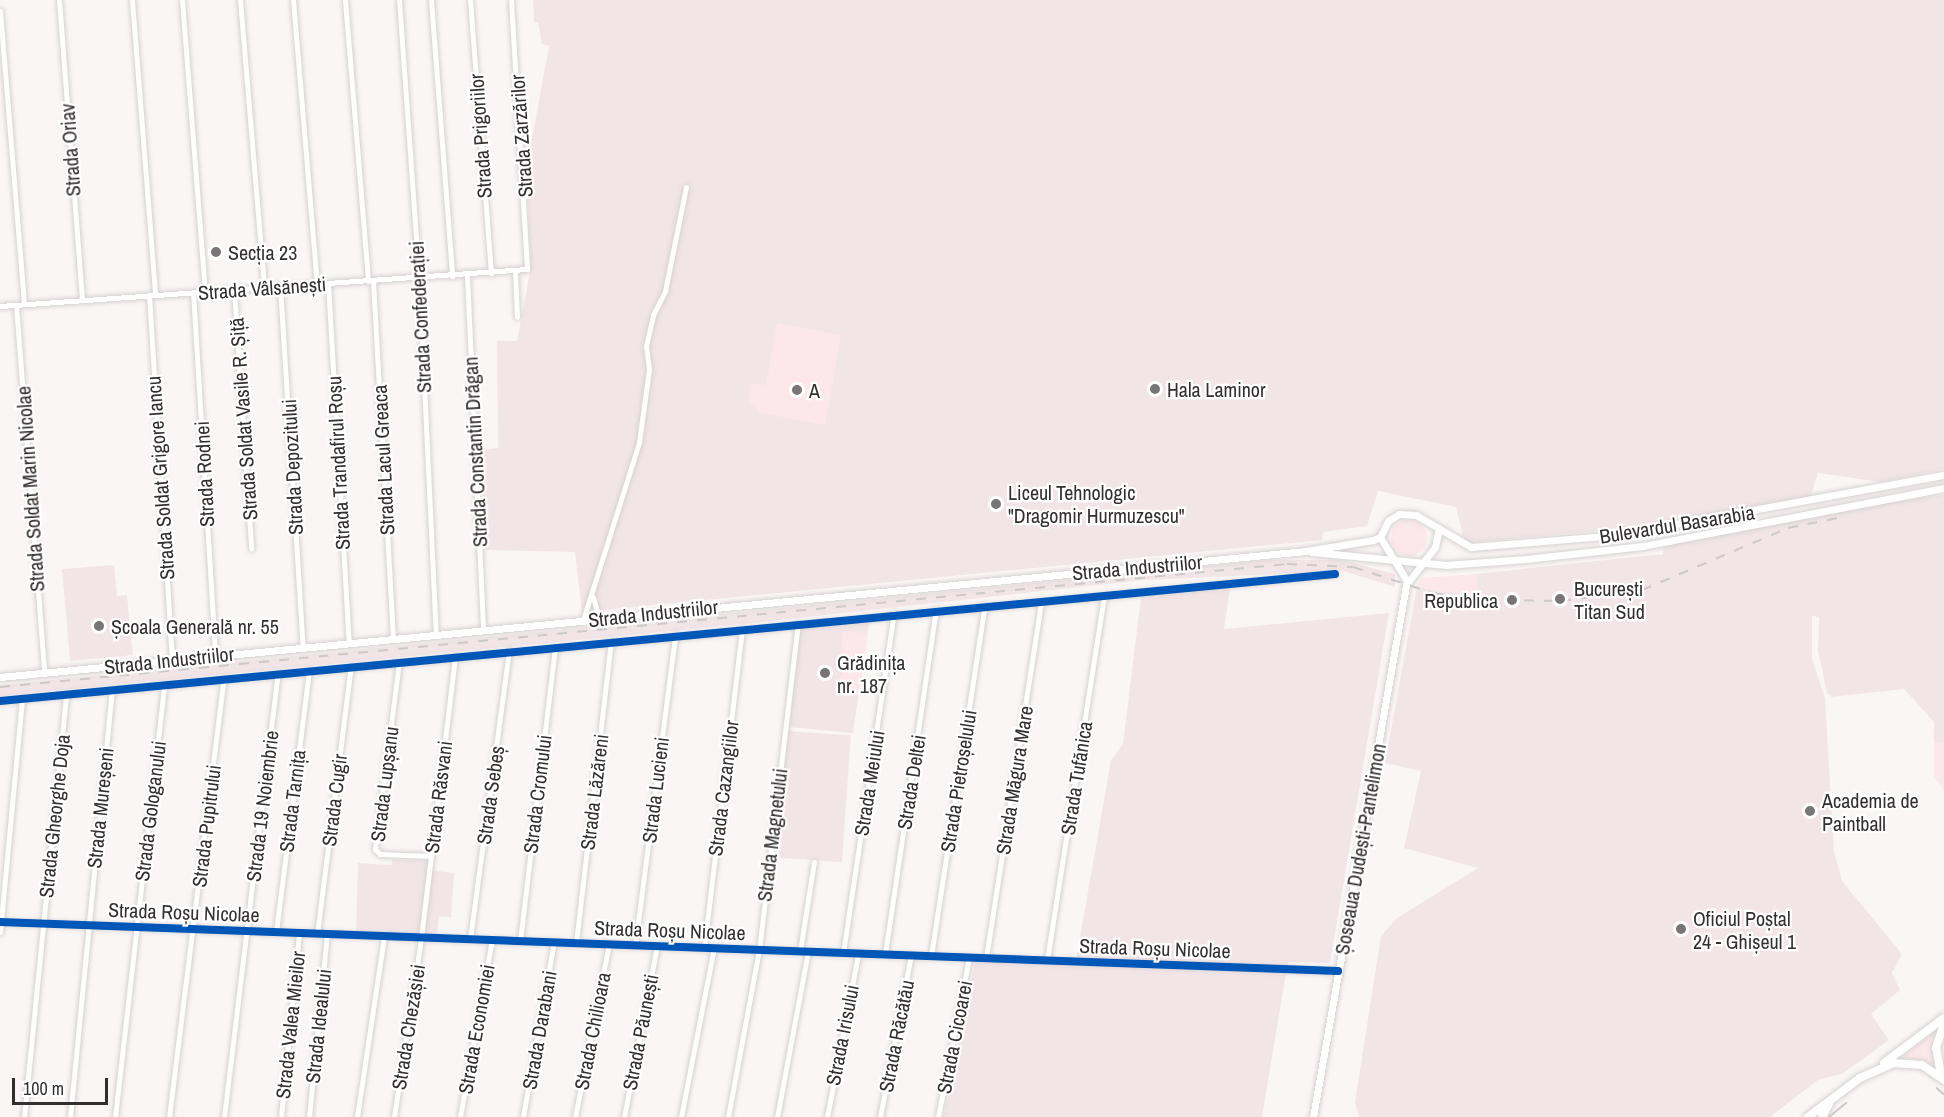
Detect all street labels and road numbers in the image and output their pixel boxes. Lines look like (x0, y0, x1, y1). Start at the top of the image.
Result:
street label: Strada Prigoriilor (464, 73, 496, 199)
street label: Strada Zarzărilor (505, 74, 537, 198)
street label: Strada Oriav (55, 103, 85, 197)
street label: Strada Confederației (404, 240, 436, 394)
street label: Strada Vâlsănești (197, 272, 327, 304)
street label: Strada Soldat Vasile R. Șiță (224, 317, 262, 521)
street label: Strada Constantin Drăgan (458, 356, 492, 548)
street label: Strada Soldat Grigore Iancu (141, 375, 179, 581)
street label: Strada Trandafirul Roșu (321, 375, 355, 551)
street label: Strada Lacul Greaca (367, 384, 399, 536)
street label: Strada Soldat Marin Nicolae (11, 385, 49, 593)
street label: Strada Depozitului (276, 399, 308, 535)
street label: Strada Rodnei (189, 421, 219, 527)
street label: Bulevardul Basarabia (1598, 500, 1756, 548)
street label: Strada Industriilor (1071, 549, 1203, 585)
street label: Strada Industriilor (587, 594, 719, 632)
street label: Strada Industriilor (103, 641, 235, 679)
street label: Strada Măgura Mare (990, 704, 1038, 856)
street label: Strada Pietroșelului (935, 708, 981, 854)
street label: Strada Cazangiilor (703, 719, 743, 857)
street label: Strada Tufănica (1055, 719, 1097, 837)
street label: Strada Lupșanu (365, 725, 403, 843)
street label: Strada Meiului (849, 728, 889, 838)
street label: Strada 19 Noiembrie (241, 729, 283, 883)
street label: Strada Gheorghe Doja (33, 733, 75, 899)
street label: Strada Cromului (518, 733, 556, 855)
street label: Strada Lăzăreni (575, 733, 613, 851)
street label: Strada Deltei (892, 733, 930, 831)
street label: Strada Lucieni (637, 736, 673, 844)
street label: Strada Gologanului (129, 739, 171, 883)
street label: Strada Răsvani (419, 739, 457, 855)
street label: Șoseaua Dudești-Pantelimon (1330, 741, 1390, 957)
street label: Strada Sebeș (471, 744, 509, 846)
street label: Strada Mureșeni (82, 746, 118, 870)
street label: Strada Tarnița (274, 748, 310, 854)
street label: Strada Cugir (316, 752, 352, 848)
street label: Strada Pupitrului (187, 763, 225, 889)
street label: Strada Magnetului (752, 767, 792, 903)
street label: Strada Roșu Nicolae (108, 897, 260, 927)
street label: Strada Roșu Nicolae (594, 915, 746, 945)
street label: Strada Roșu Nicolae (1079, 933, 1231, 963)
street label: Strada Valea Mieilor (270, 950, 310, 1100)
street label: Strada Economiei (453, 962, 499, 1096)
street label: Strada Chezășiei (386, 963, 430, 1091)
street label: Strada Idealului (300, 968, 336, 1084)
street label: Strada Darabani (517, 969, 561, 1091)
street label: Strada Chilioara (569, 970, 615, 1092)
street label: Strada Păunești (617, 972, 663, 1092)
street label: Strada Răcătău (873, 978, 919, 1094)
street label: Strada Cicoarei (931, 978, 977, 1096)
street label: Strada Irisului (820, 983, 864, 1087)

